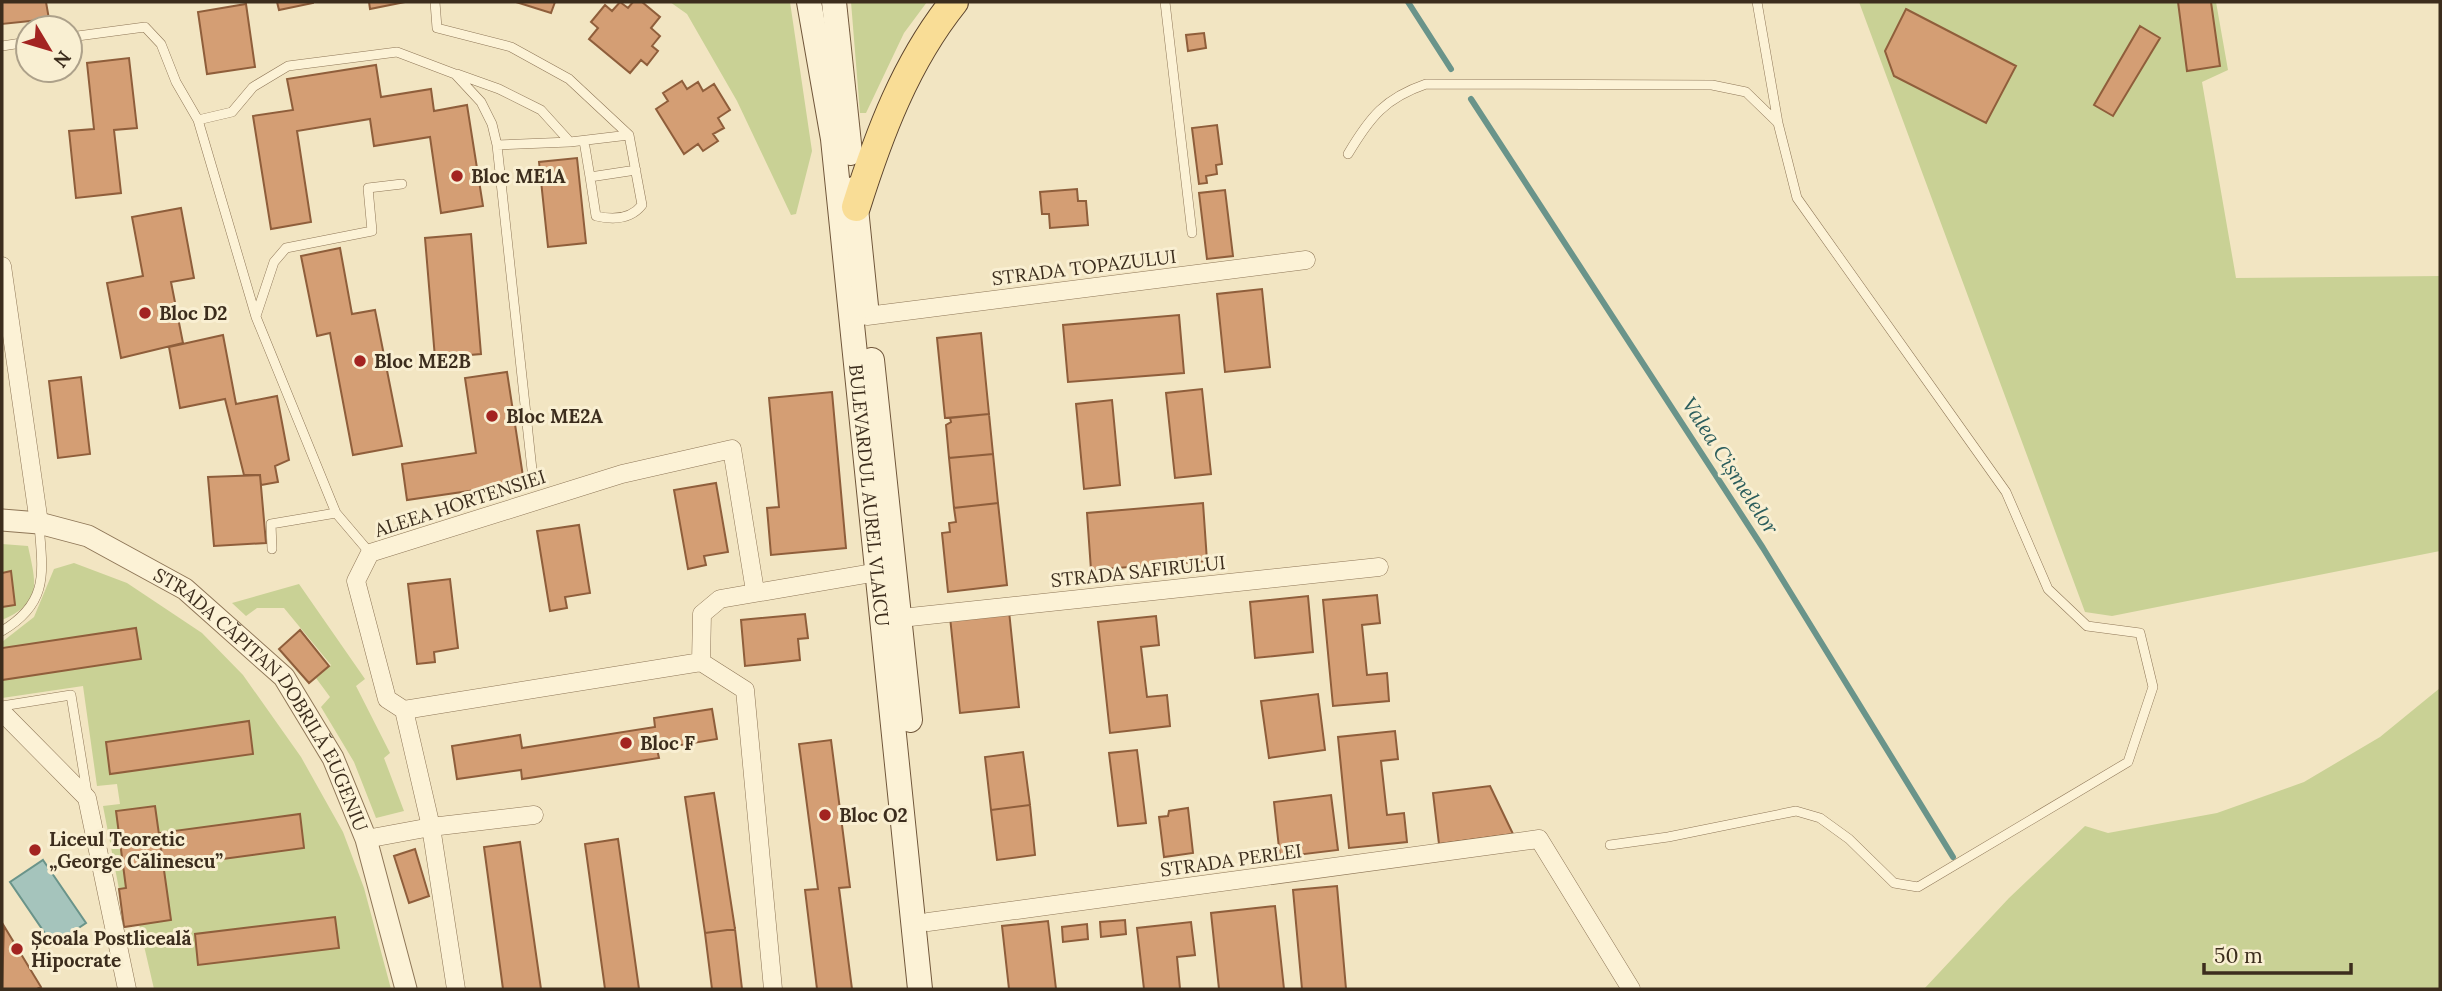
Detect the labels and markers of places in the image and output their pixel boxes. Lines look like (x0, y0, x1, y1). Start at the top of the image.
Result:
place label: Bloc ME1A (471, 164, 566, 188)
marker: Bloc ME1A (449, 168, 465, 184)
place label: Bloc D2 (159, 301, 227, 325)
marker: Bloc D2 (137, 305, 153, 321)
place label: Bloc ME2B (374, 349, 471, 373)
marker: Bloc ME2B (352, 353, 368, 369)
place label: Bloc ME2A (506, 404, 603, 428)
marker: Bloc ME2A (484, 408, 500, 424)
place label: Bloc F (640, 731, 695, 755)
marker: Bloc F (618, 735, 634, 751)
place label: Bloc O2 (839, 803, 908, 827)
marker: Bloc O2 (817, 807, 833, 823)
place label: Liceul Teoretic „George Călinescu” (49, 827, 223, 873)
marker: Liceul Teoretic „George Călinescu” (27, 842, 43, 858)
place label: Școala Postliceală Hipocrate (31, 926, 192, 972)
marker: Școala Postliceală Hipocrate (9, 941, 25, 957)

